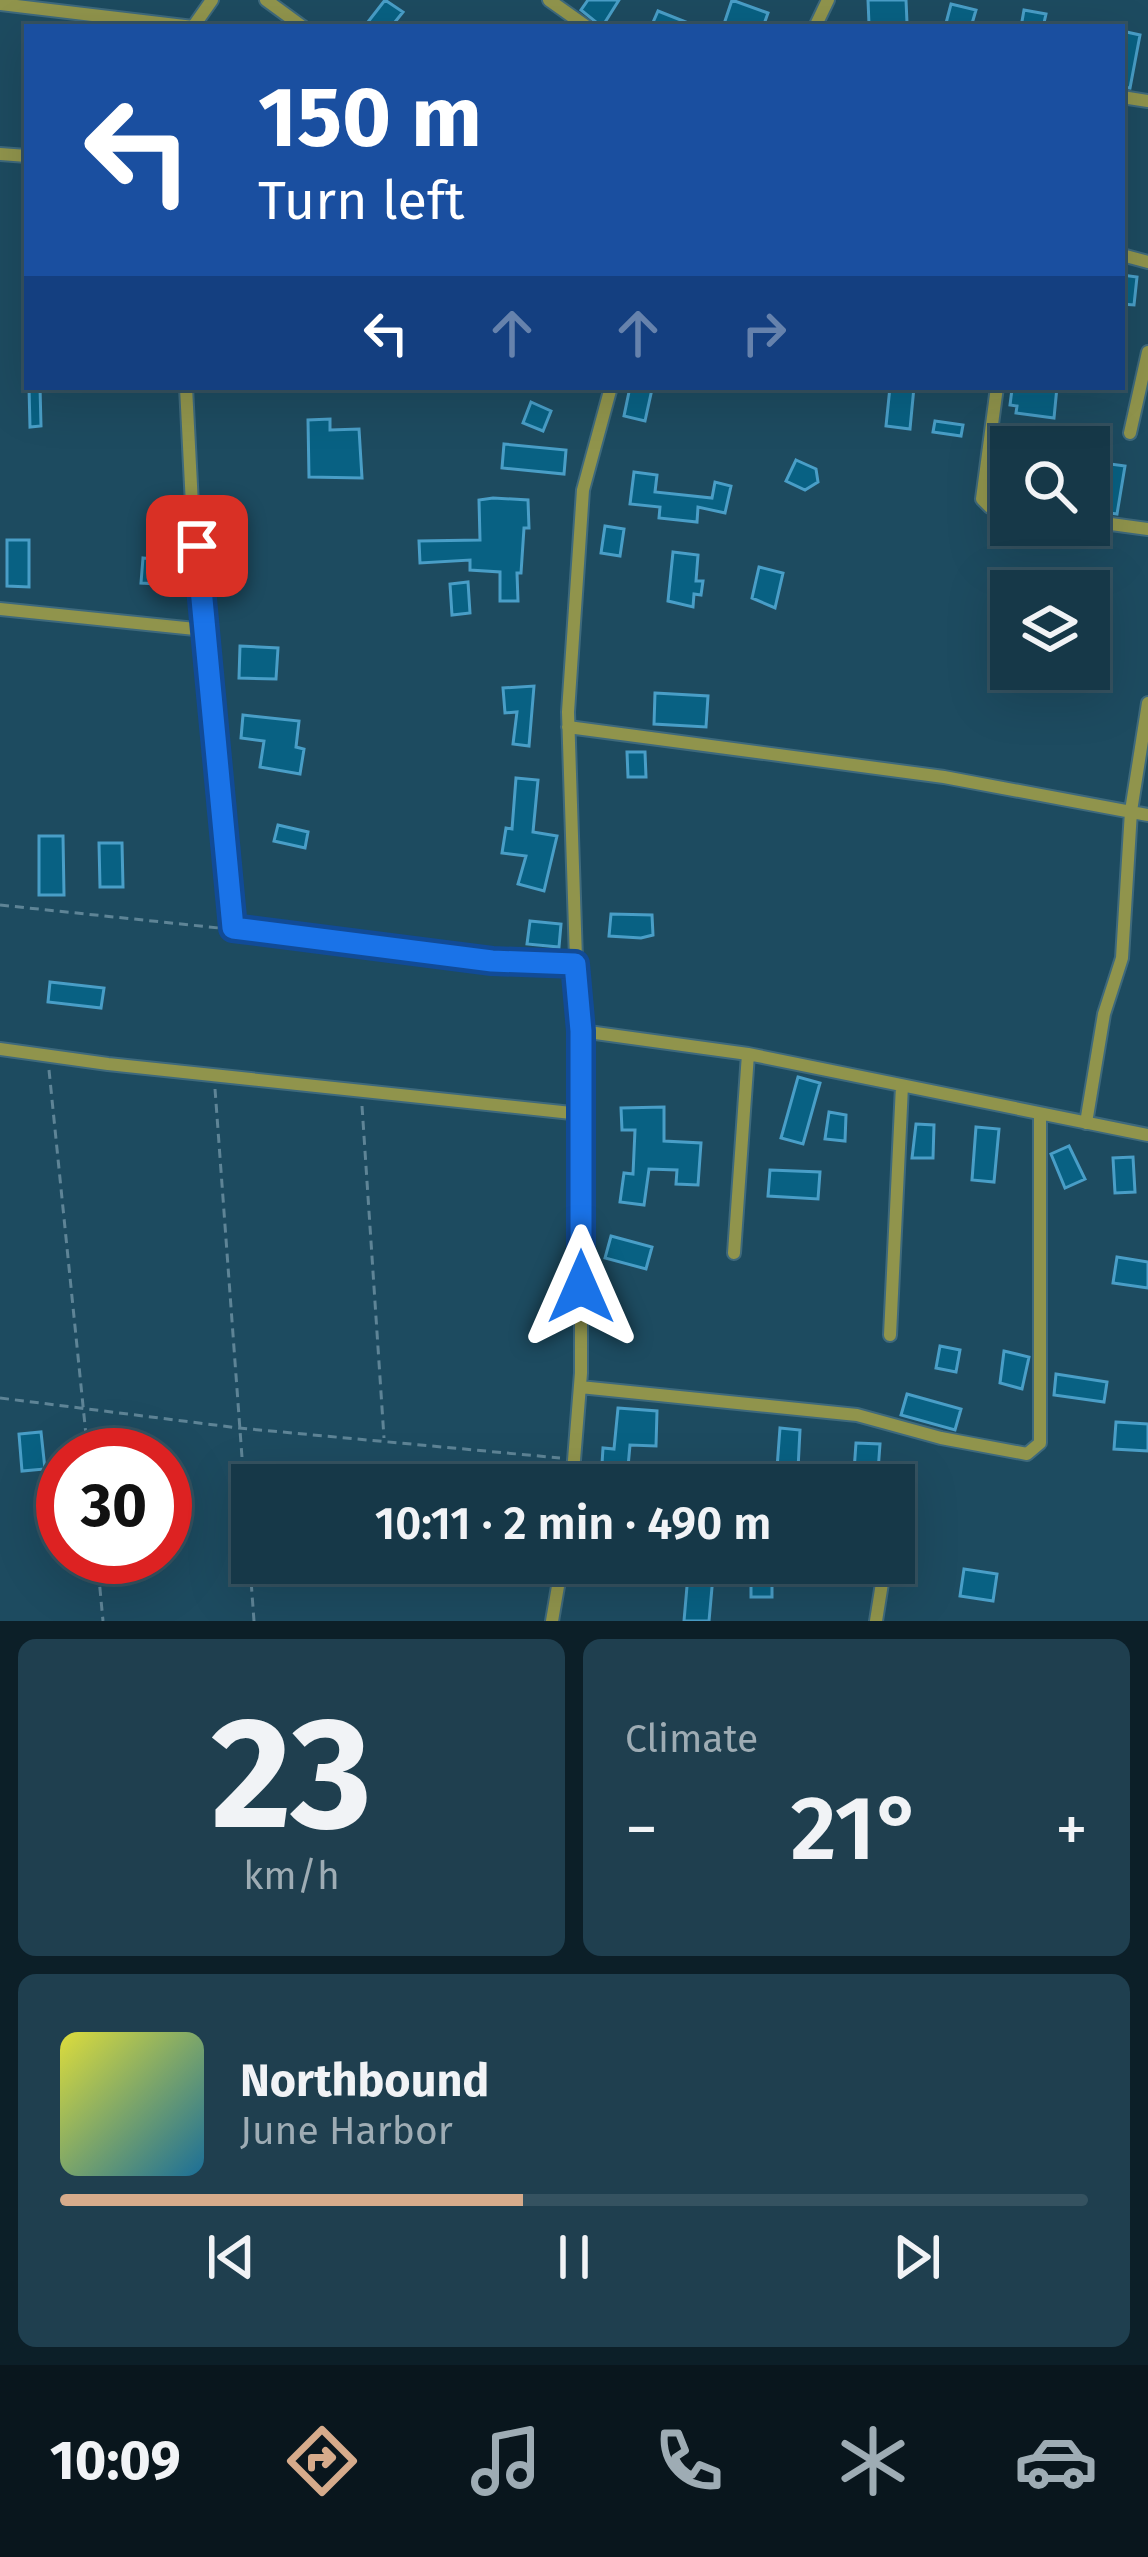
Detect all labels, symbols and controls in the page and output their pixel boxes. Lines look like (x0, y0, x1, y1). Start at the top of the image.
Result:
text: 150 m (258, 67, 482, 168)
icon: left (60, 72, 216, 228)
text: Turn left (258, 169, 465, 233)
icon: left (353, 300, 419, 366)
icon: ahead (479, 300, 545, 366)
icon: ahead (605, 300, 671, 366)
icon: right (731, 300, 797, 366)
map controls (990, 426, 1110, 690)
button: search (990, 426, 1110, 546)
pin (146, 495, 248, 597)
icon: arrive (164, 513, 230, 579)
button: layers (990, 570, 1110, 690)
position arrow (518, 1224, 644, 1350)
speed limit sign: 30 (36, 1428, 192, 1584)
text: 10:11 · 2 min · 490 m (375, 1497, 771, 1551)
text: 23 (211, 1681, 372, 1868)
text: Climate (625, 1716, 758, 1762)
text: 21° (791, 1775, 923, 1883)
text: − (625, 1790, 658, 1869)
text: + (1055, 1790, 1088, 1869)
text: km/h (243, 1853, 340, 1899)
text: Northbound (240, 2054, 489, 2108)
text: June Harbor (240, 2108, 453, 2154)
icon: previous (198, 2224, 264, 2290)
icon: pause (541, 2224, 607, 2290)
icon: next (884, 2224, 950, 2290)
icon: directions (280, 2419, 364, 2503)
icon: music (464, 2419, 548, 2503)
icon: phone (647, 2419, 731, 2503)
icon: climate (831, 2419, 915, 2503)
icon: car (1014, 2419, 1098, 2503)
text: 10:09 (50, 2429, 181, 2493)

